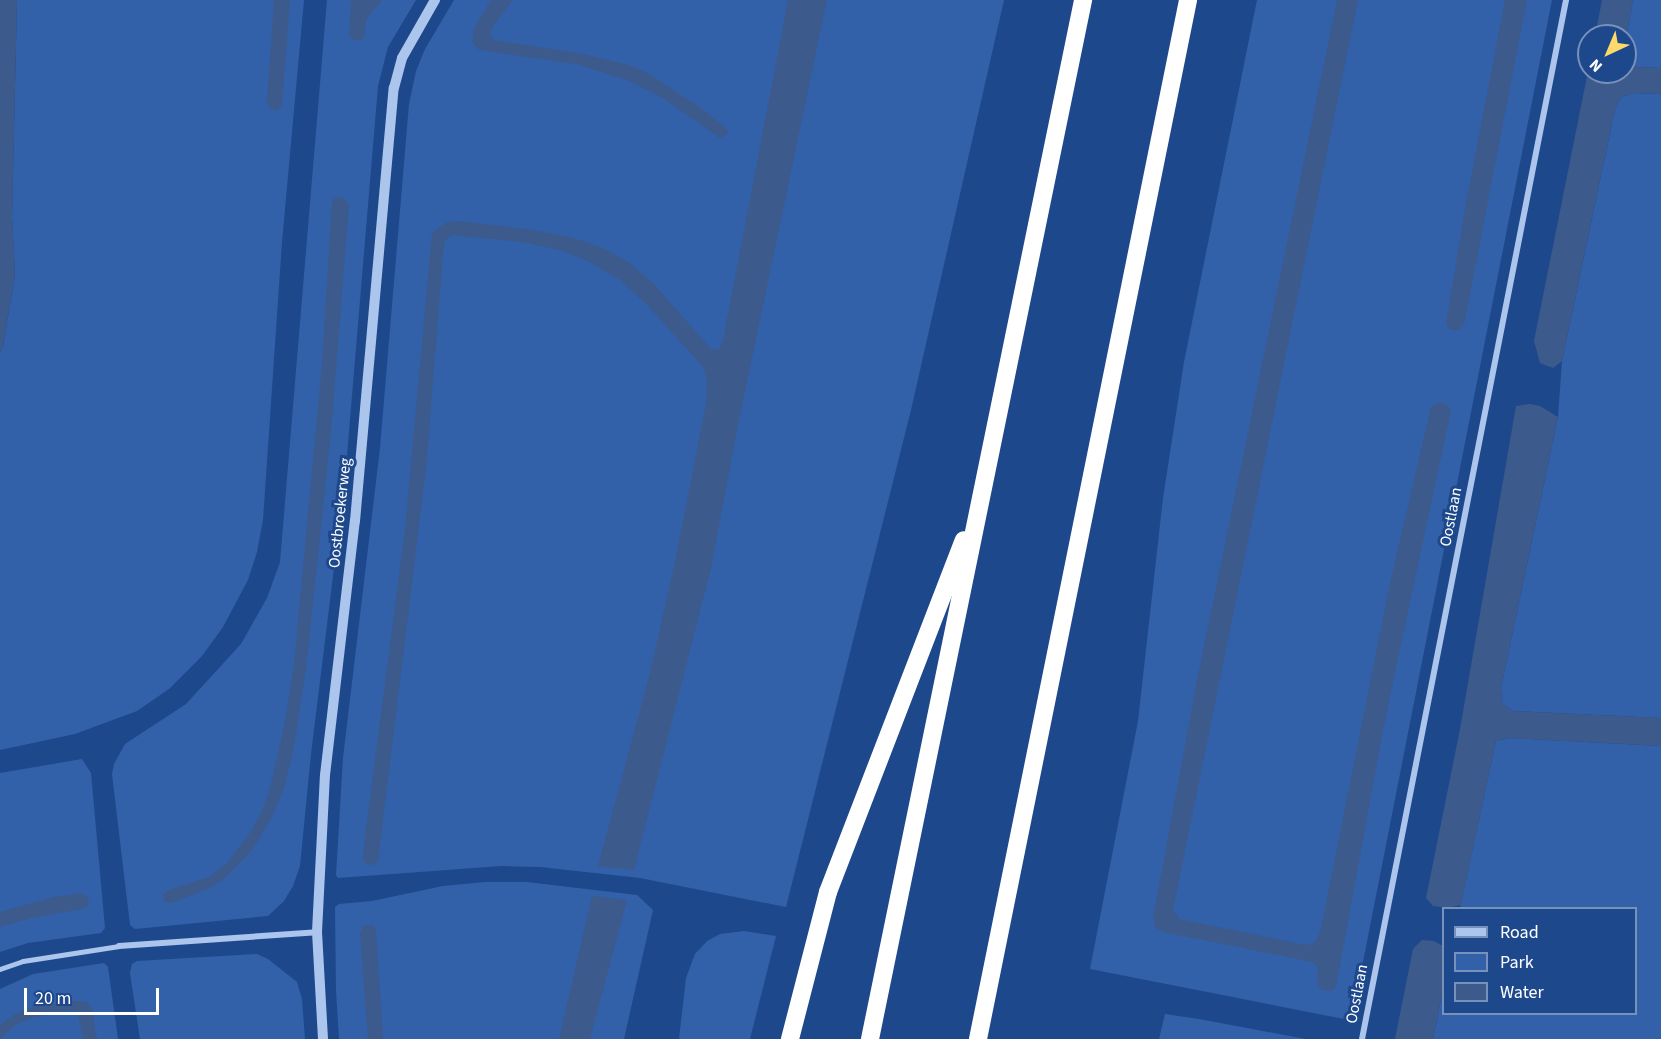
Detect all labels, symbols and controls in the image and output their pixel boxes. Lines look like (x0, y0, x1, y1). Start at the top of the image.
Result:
north arrow (1577, 24, 1637, 84)
text: N (1584, 54, 1607, 77)
street label: Oostbroekerweg (325, 457, 355, 569)
street label: Oostlaan (1436, 486, 1466, 548)
legend (1442, 907, 1637, 1015)
text: Road (1500, 920, 1539, 945)
text: Park (1500, 950, 1534, 975)
street label: Oostlaan (1342, 963, 1372, 1025)
scale bar (27, 976, 162, 1014)
text: Water (1500, 980, 1544, 1005)
text: 20 m (35, 986, 71, 1011)

